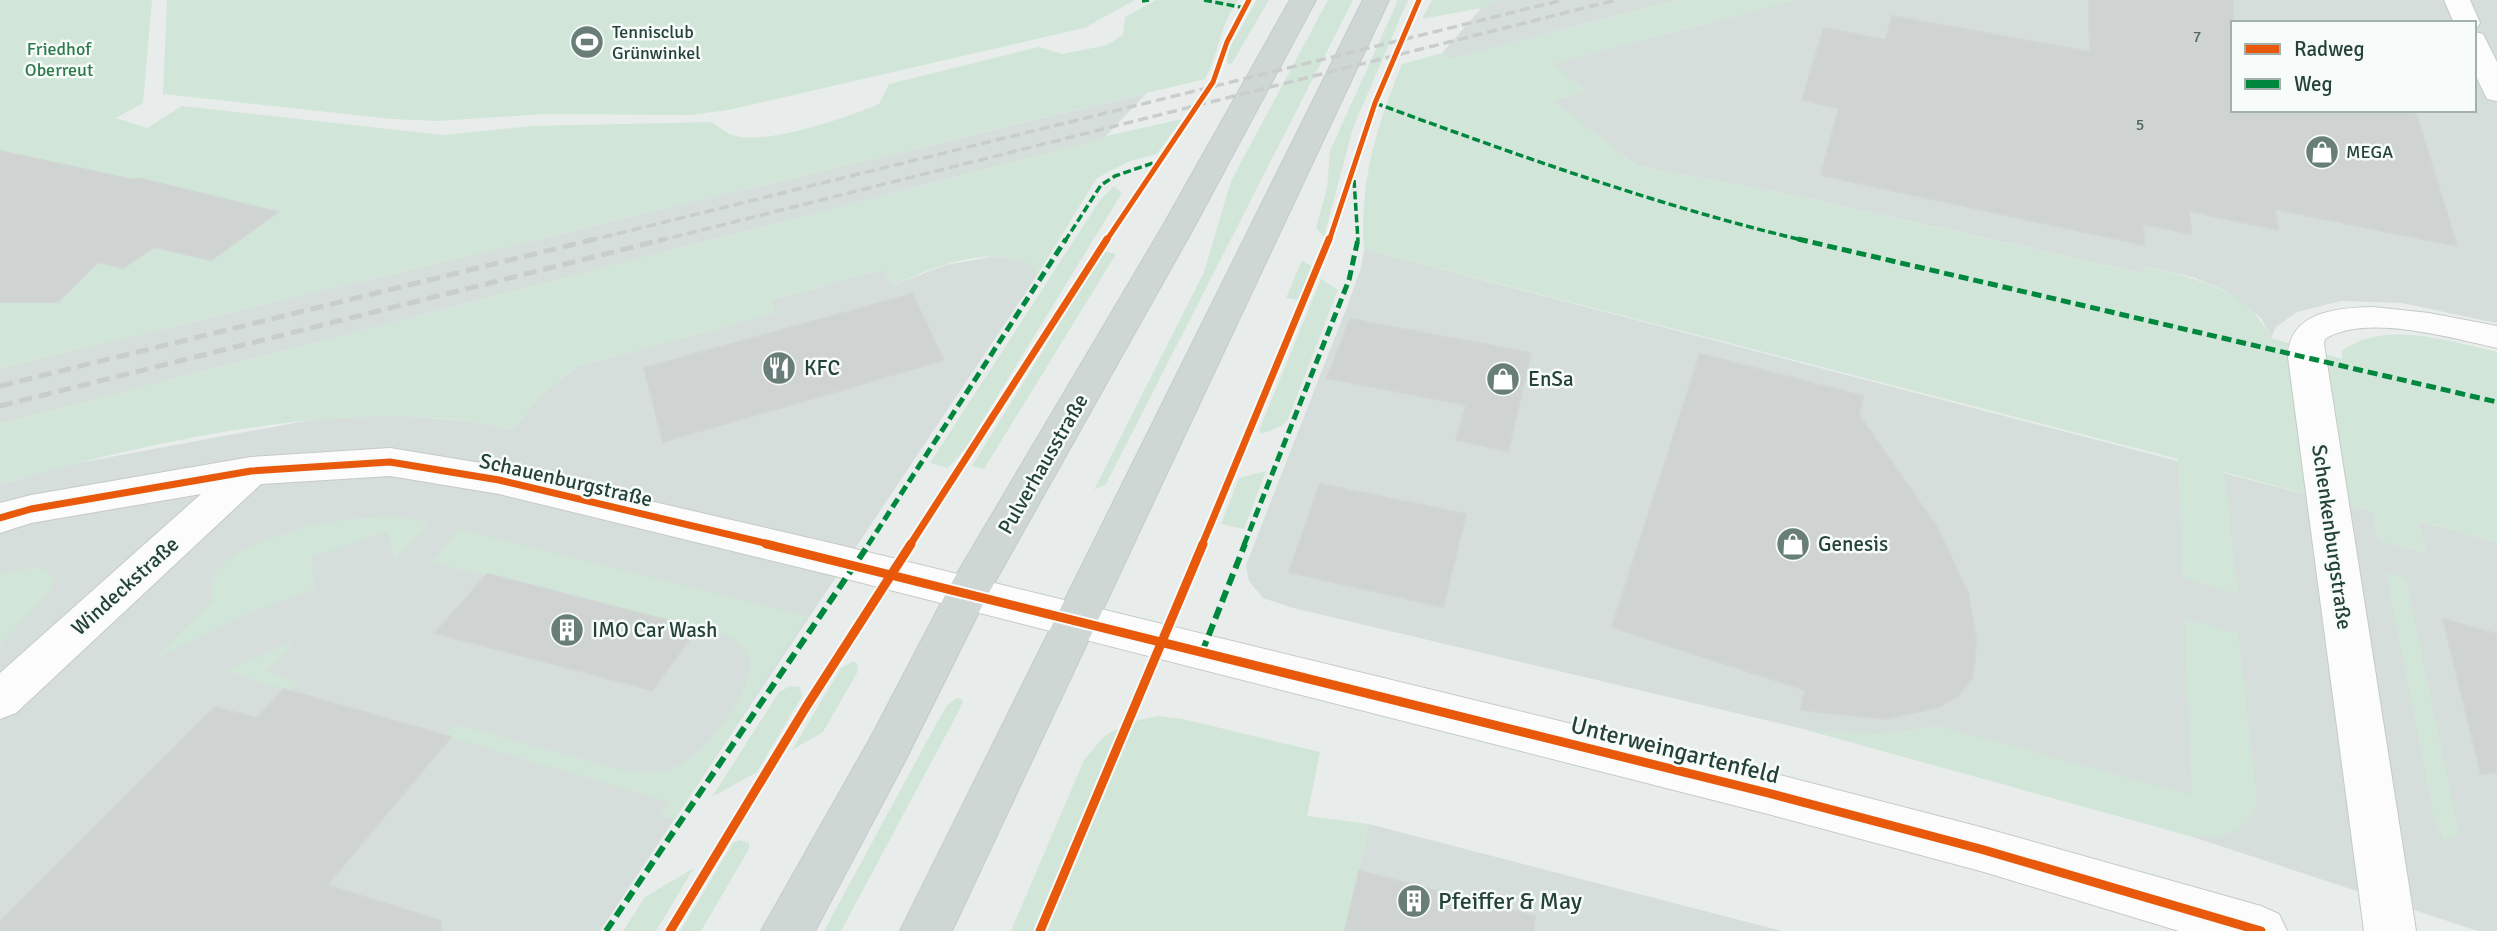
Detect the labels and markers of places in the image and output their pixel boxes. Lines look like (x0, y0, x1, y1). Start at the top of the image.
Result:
place label: Tennisclub Grünwinkel (612, 21, 701, 64)
sports icon: Tennisclub Grünwinkel (568, 23, 606, 61)
shop icon: MEGA (2303, 133, 2341, 171)
place label: MEGA (2346, 141, 2393, 163)
restaurant icon: KFC (760, 349, 798, 387)
place label: KFC (804, 355, 840, 381)
shop icon: EnSa (1484, 360, 1522, 398)
place label: EnSa (1528, 366, 1574, 392)
shop icon: Genesis (1774, 525, 1812, 563)
place label: Genesis (1818, 531, 1888, 557)
building icon: IMO Car Wash (548, 611, 586, 649)
place label: IMO Car Wash (592, 617, 717, 643)
building icon: Pfeiffer & May (1395, 882, 1433, 920)
place label: Pfeiffer & May (1438, 886, 1582, 916)

